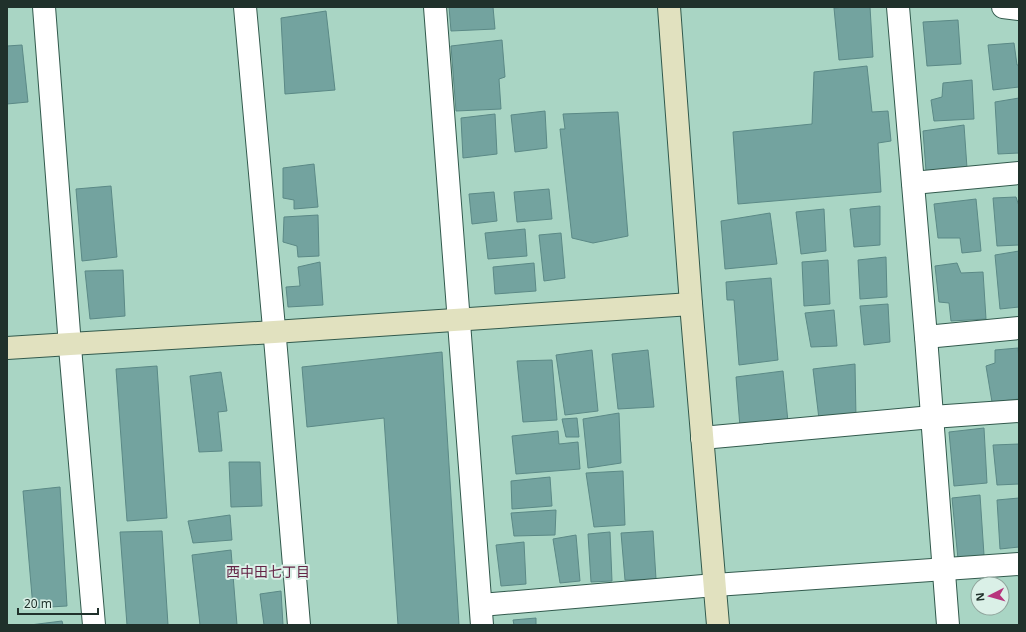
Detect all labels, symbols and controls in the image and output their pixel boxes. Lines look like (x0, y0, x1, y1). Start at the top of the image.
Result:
district label: 西中田七丁目 (226, 562, 310, 581)
north arrow (970, 576, 1010, 616)
scale bar (18, 590, 98, 616)
text: N (972, 592, 987, 602)
text: 20 m (24, 595, 52, 612)

